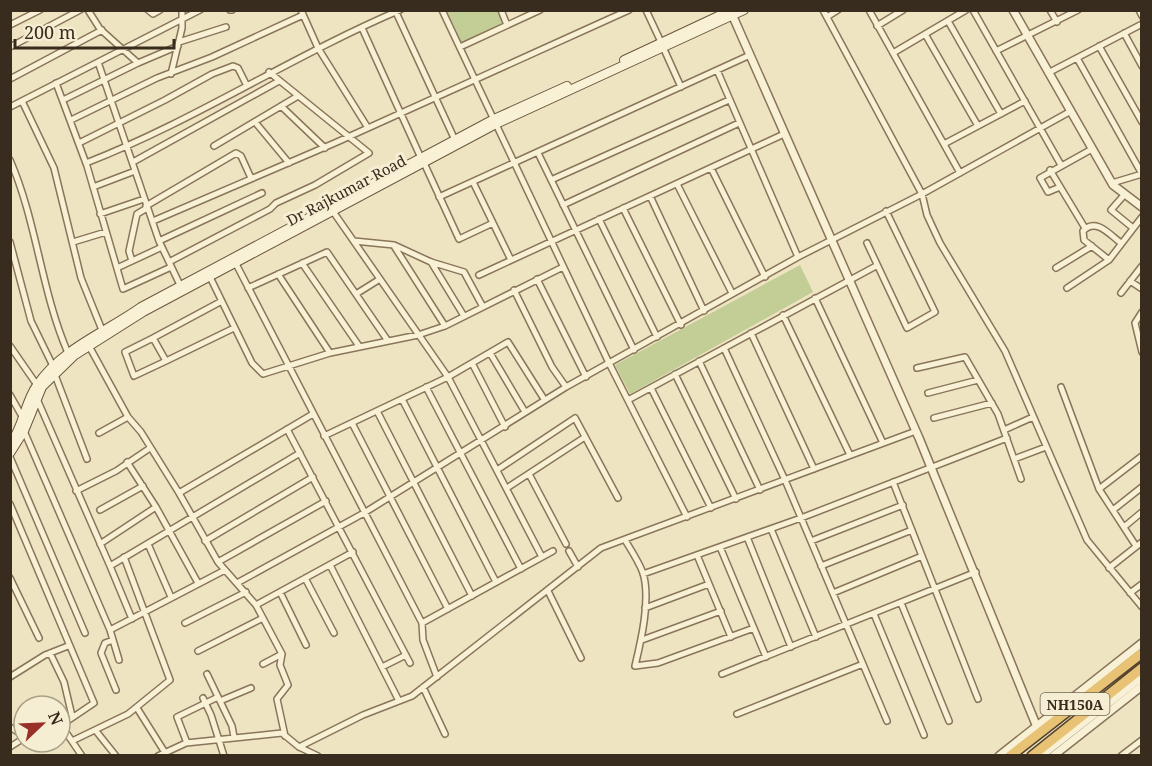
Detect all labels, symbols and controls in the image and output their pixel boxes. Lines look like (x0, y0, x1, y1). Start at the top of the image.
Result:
scale bar (15, 12, 174, 50)
text: 200 m (24, 20, 76, 44)
street label: Dr Rajkumar Road (283, 150, 409, 230)
road number: NH150A (1040, 693, 1110, 715)
north arrow (12, 694, 72, 754)
text: N (43, 708, 69, 729)

